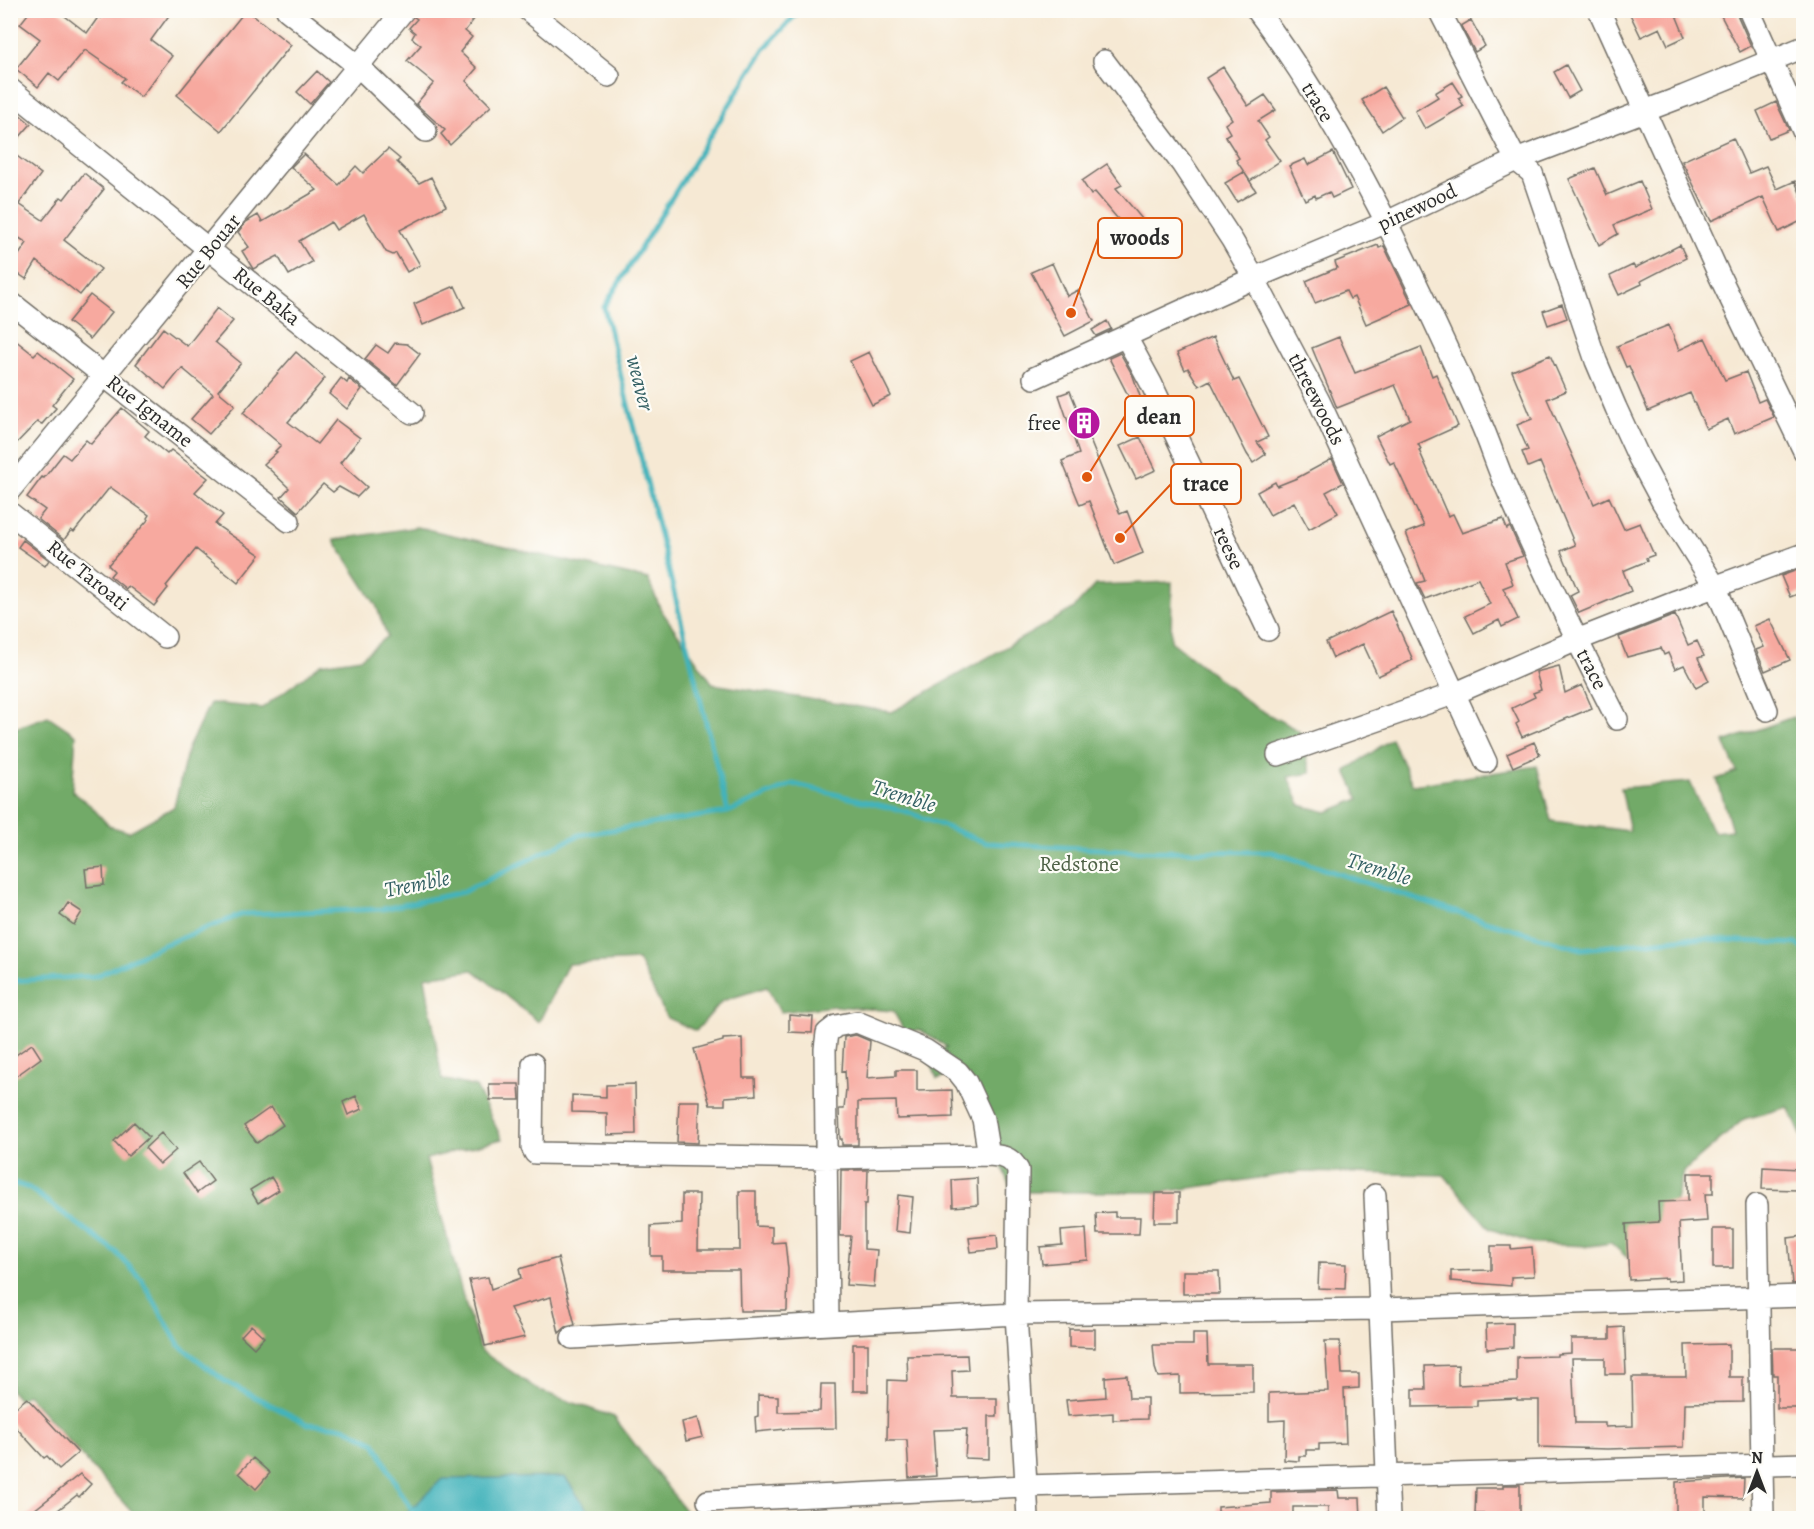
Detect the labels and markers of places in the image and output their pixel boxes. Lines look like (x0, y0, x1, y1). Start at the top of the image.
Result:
callout: woods (1098, 218, 1182, 258)
callout: dean (1125, 396, 1194, 436)
building icon: free (1066, 405, 1102, 441)
place label: free (1027, 409, 1061, 437)
callout: trace (1171, 464, 1241, 504)

